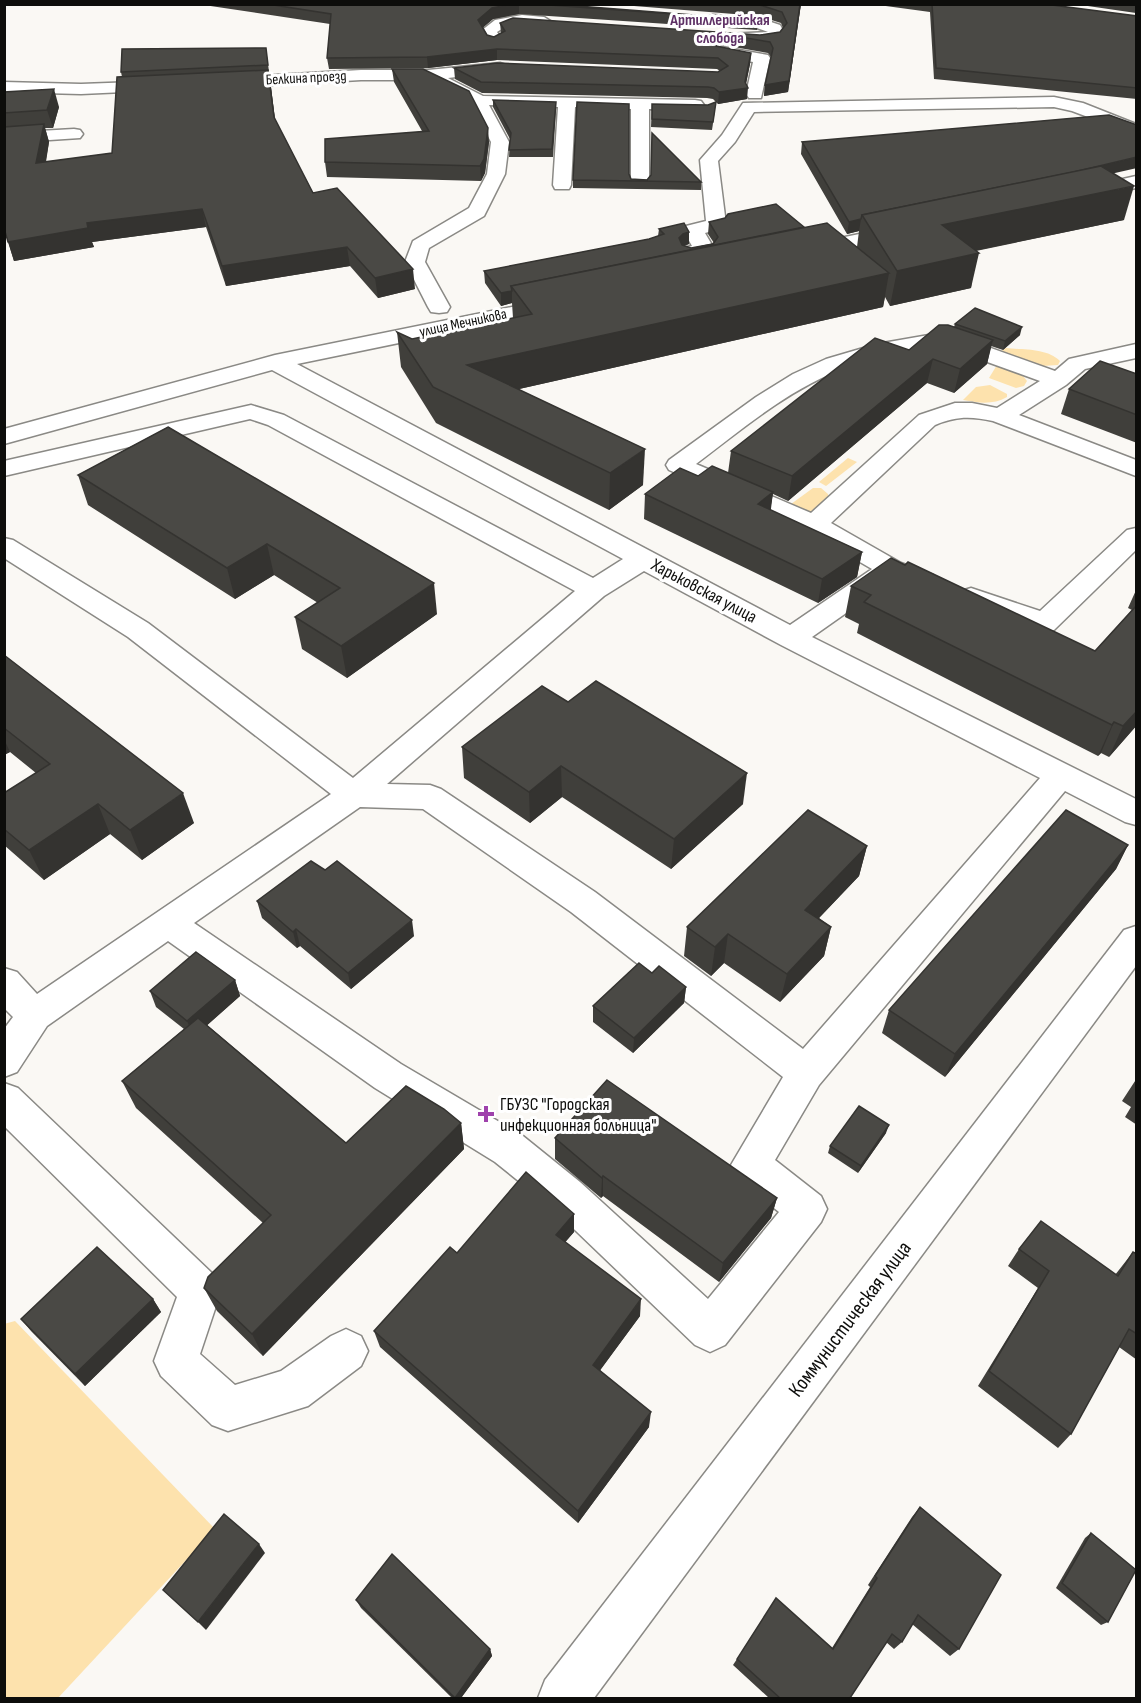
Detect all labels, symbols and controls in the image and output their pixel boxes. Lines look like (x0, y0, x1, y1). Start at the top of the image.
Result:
district label: Артиллерийская слобода (669, 11, 770, 48)
street label: Белкина проезд (265, 66, 347, 90)
street label: улица Мечникова (418, 304, 509, 342)
street label: Харьковская улица (647, 554, 760, 628)
place label: ГБУЗС "Городская инфекционная больница" (500, 1094, 656, 1136)
marker: ГБУЗС "Городская инфекционная больница" (477, 1105, 495, 1123)
street label: Коммунистическая улица (783, 1236, 917, 1402)

